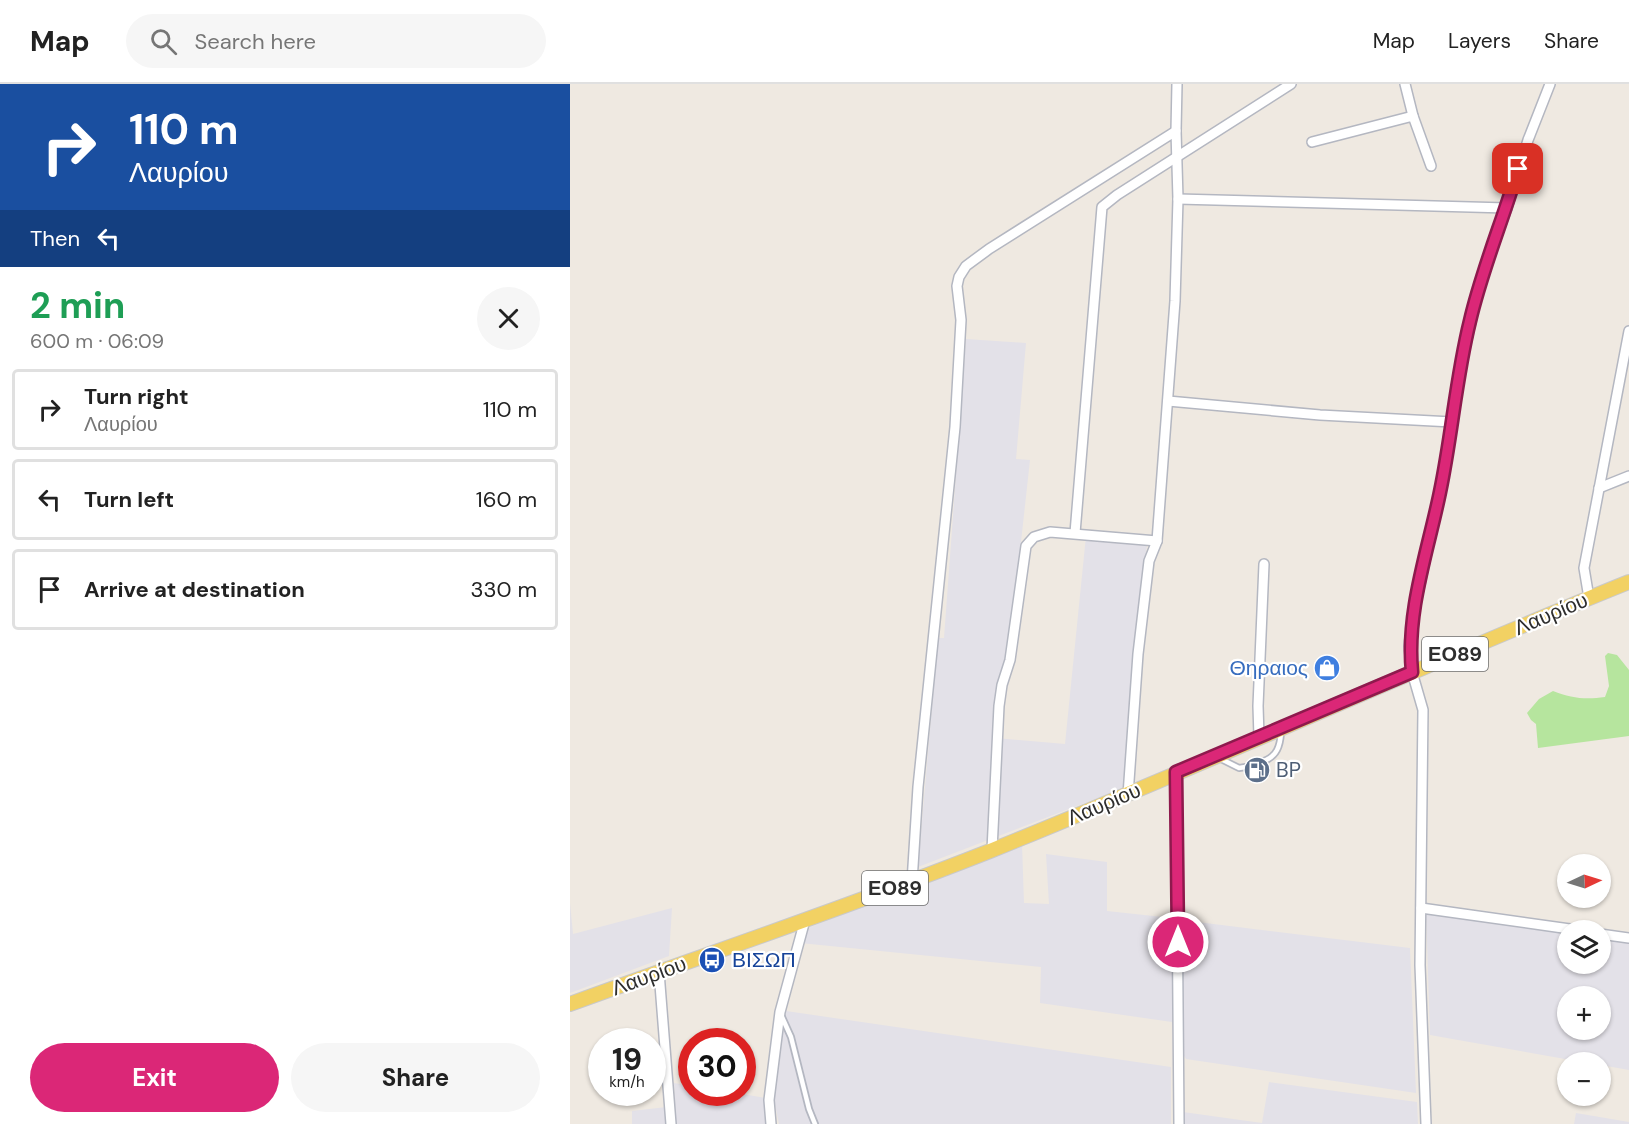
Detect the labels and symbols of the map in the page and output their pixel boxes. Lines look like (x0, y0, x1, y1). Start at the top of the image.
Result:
pin (1492, 143, 1543, 194)
street label: Λαυρίου (1510, 586, 1592, 642)
road number: ΕΟ89 (1422, 637, 1488, 671)
shop icon: Θηραιος (1312, 653, 1342, 683)
place label: Θηραιος (1229, 654, 1308, 682)
fuel station icon: BP (1242, 755, 1272, 785)
place label: BP (1276, 756, 1301, 784)
street label: Λαυρίου (1063, 776, 1145, 832)
north arrow (1557, 854, 1611, 908)
road number: ΕΟ89 (862, 871, 928, 905)
position arrow (1146, 910, 1210, 974)
bus stop icon: ΒΙΣΩΠ (697, 945, 727, 975)
place label: ΒΙΣΩΠ (732, 946, 796, 974)
street label: Λαυρίου (608, 950, 690, 1002)
speed limit sign: 30 (678, 1028, 756, 1106)

